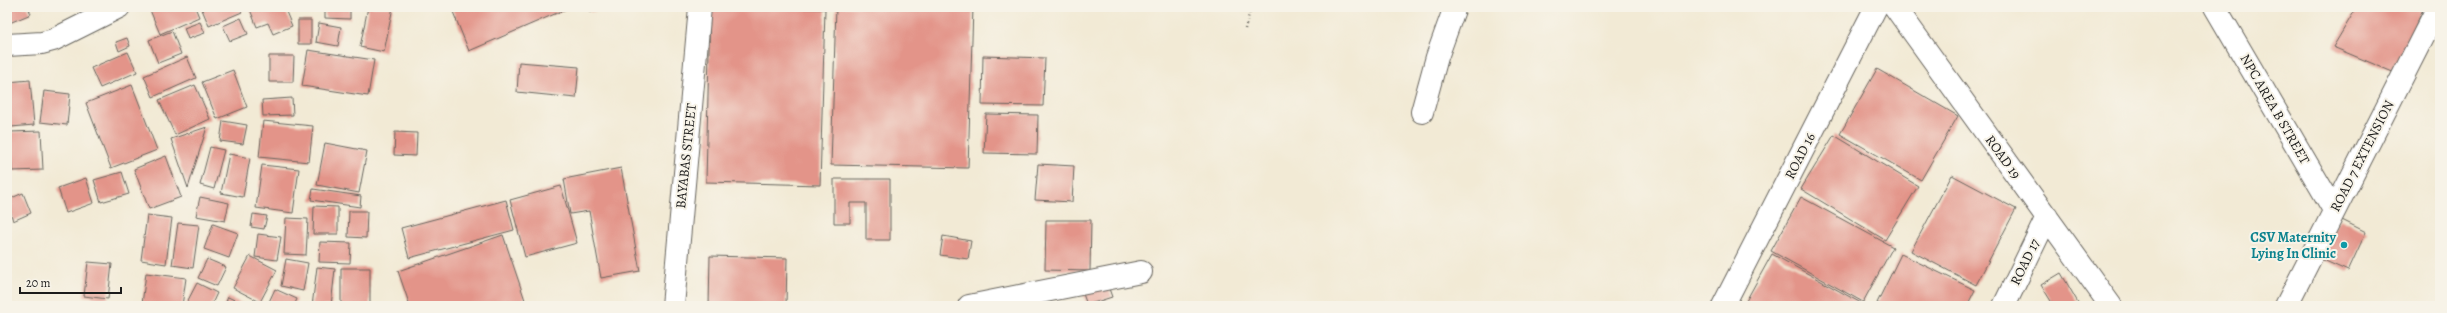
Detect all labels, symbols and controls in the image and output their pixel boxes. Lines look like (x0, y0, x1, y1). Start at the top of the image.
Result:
street label: NPC AREA B STREET (2236, 50, 2314, 168)
street label: ROAD 7 EXTENSION (2326, 97, 2398, 215)
street label: BAYABAS STREET (671, 102, 701, 210)
street label: ROAD 16 (1780, 129, 1820, 183)
street label: ROAD 19 (1981, 131, 2025, 183)
place label: CSV Maternity Lying In Clinic (2250, 228, 2336, 263)
street label: ROAD 17 (2006, 236, 2044, 288)
marker: CSV Maternity Lying In Clinic (2339, 240, 2349, 250)
scale bar (20, 269, 121, 295)
text: 20 m (26, 275, 50, 291)

